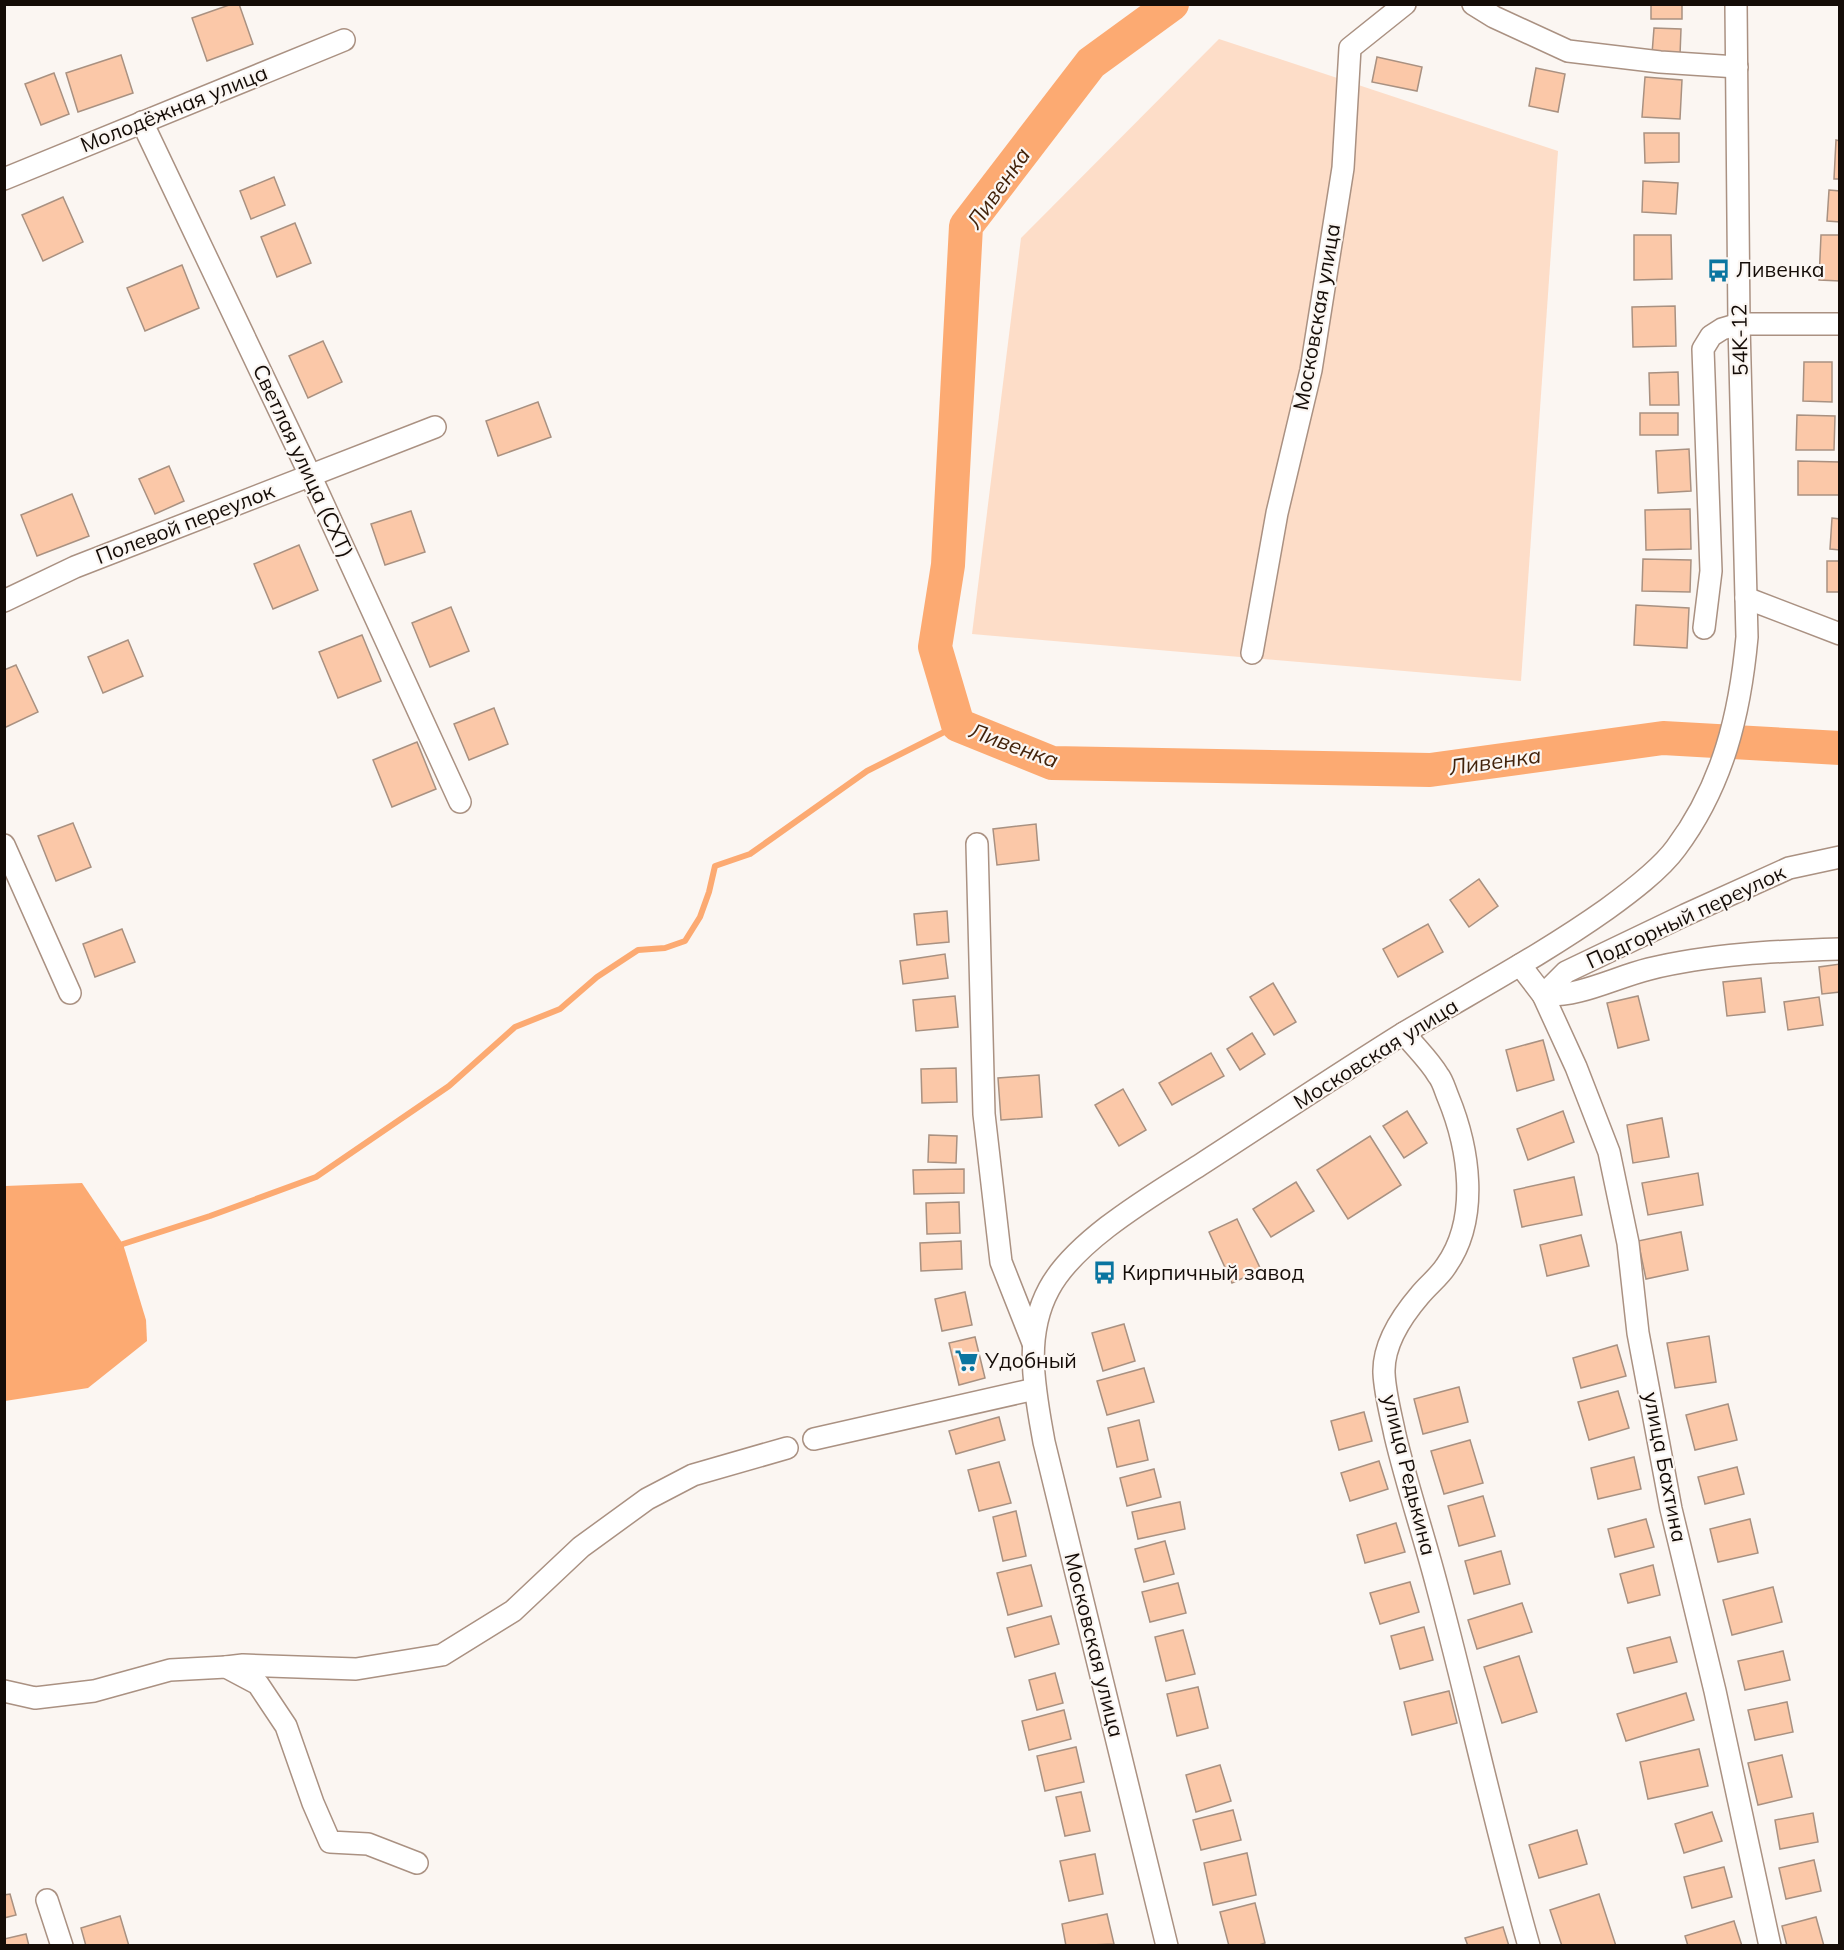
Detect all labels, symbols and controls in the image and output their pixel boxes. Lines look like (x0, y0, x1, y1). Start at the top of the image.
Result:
street label: Молодёжная улица (76, 59, 271, 157)
water label: Ливенка (959, 142, 1036, 235)
street label: Московская улица (1287, 222, 1345, 412)
place label: Ливенка (1736, 256, 1825, 282)
bus stop icon: Ливенка (1705, 257, 1731, 283)
street label: 54K-12 (1725, 304, 1753, 376)
street label: Светлая улица (СХТ) (248, 360, 360, 561)
street label: Полевой переулок (92, 477, 278, 569)
water label: Ливенка (965, 716, 1062, 774)
water label: Ливенка (1446, 741, 1543, 781)
street label: Подгорный переулок (1582, 858, 1790, 974)
street label: Московская улица (1288, 992, 1462, 1114)
place label: Кирпичный завод (1122, 1259, 1304, 1285)
bus stop icon: Кирпичный завод (1091, 1260, 1117, 1286)
place label: Удобный (984, 1347, 1077, 1373)
supermarket icon: Удобный (954, 1348, 980, 1374)
street label: улица Бахтина (1639, 1389, 1693, 1544)
street label: улица Редькина (1377, 1392, 1443, 1558)
street label: Московская улица (1059, 1550, 1130, 1740)

